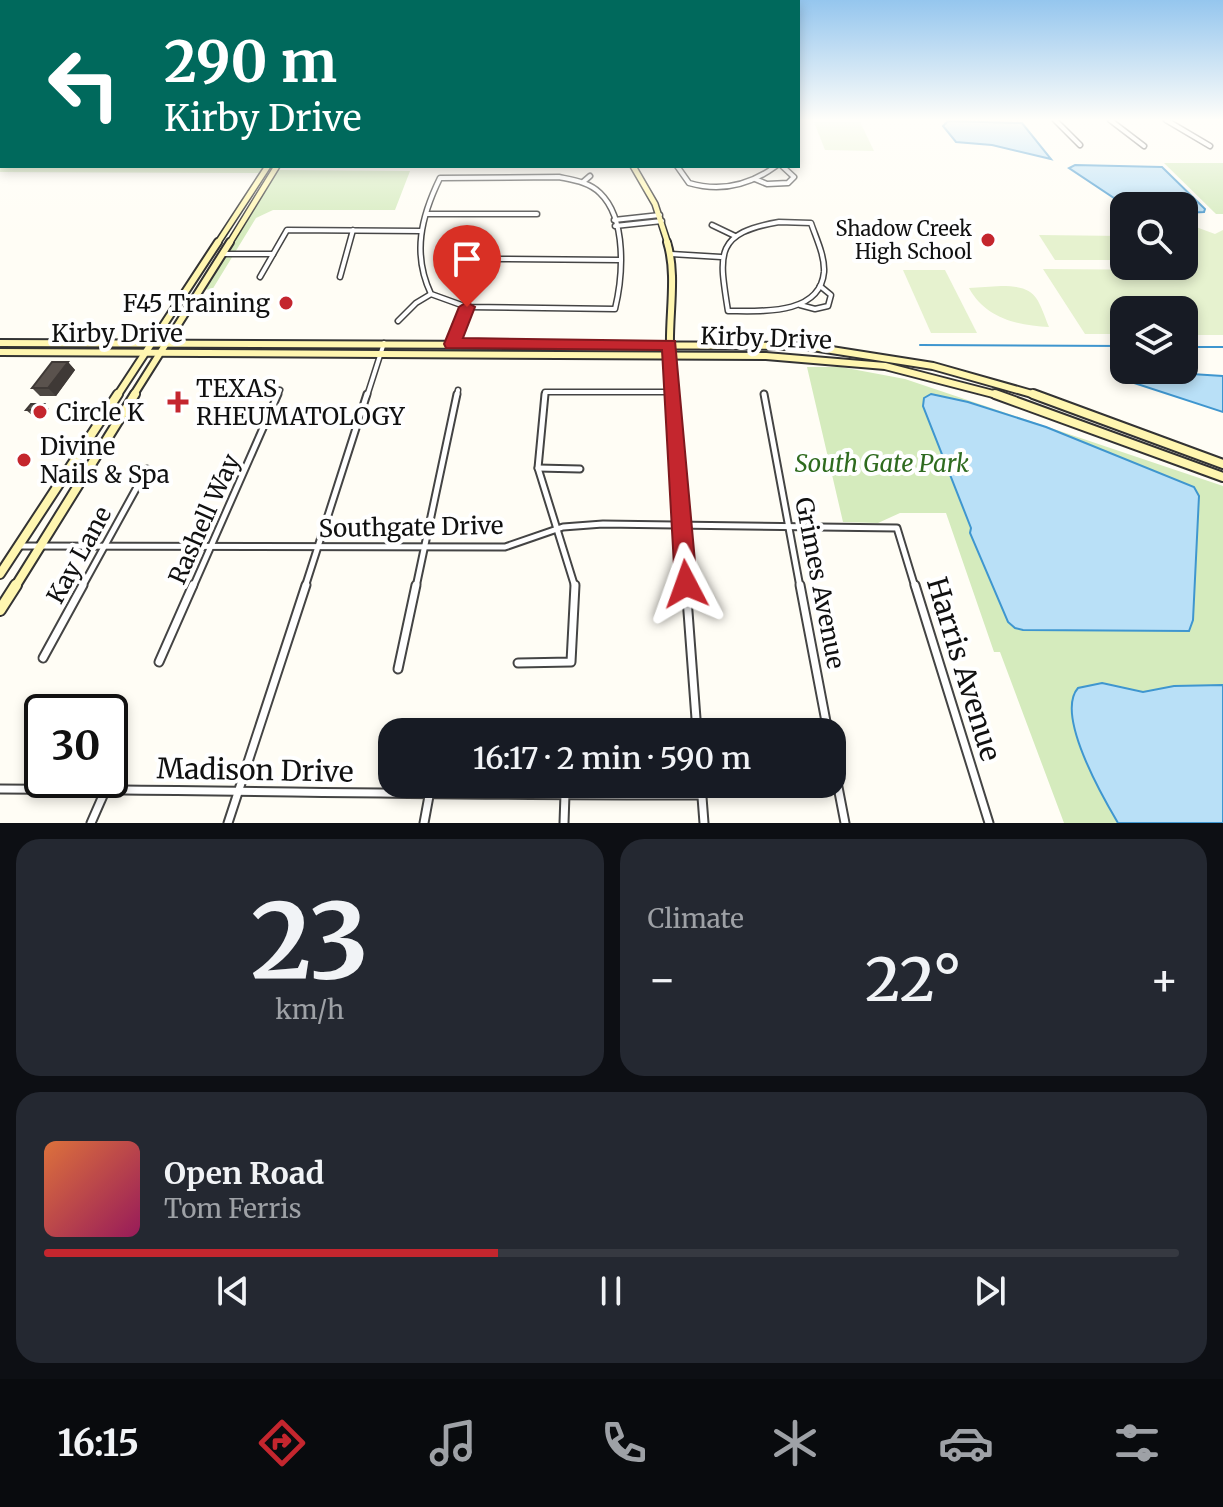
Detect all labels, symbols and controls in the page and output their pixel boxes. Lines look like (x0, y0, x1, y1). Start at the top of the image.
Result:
text: 290 m (164, 27, 337, 97)
icon: left (32, 32, 136, 136)
text: Kirby Drive (164, 96, 362, 141)
map controls (1110, 192, 1198, 384)
button: search (1110, 192, 1198, 280)
place label: Shadow Creek High School (836, 216, 972, 264)
pin (433, 225, 501, 307)
marker: Shadow Creek High School (979, 231, 997, 249)
icon: arrive (445, 237, 489, 281)
place label: F45 Training (123, 288, 270, 319)
marker: F45 Training (277, 294, 295, 312)
button: layers (1110, 296, 1198, 384)
street label: Kirby Drive (51, 318, 183, 349)
street label: Kirby Drive (700, 320, 832, 356)
place label: TEXAS RHEUMATOLOGY (196, 373, 405, 432)
marker: TEXAS RHEUMATOLOGY (167, 391, 189, 413)
place label: Circle K (56, 397, 145, 428)
marker: Circle K (31, 403, 49, 421)
place label: Divine Nails & Spa (40, 431, 170, 490)
park label: South Gate Park (795, 448, 969, 479)
street label: Rashell Way (161, 449, 247, 589)
marker: Divine Nails & Spa (15, 451, 33, 469)
street label: Grimes Avenue (788, 495, 852, 671)
street label: Kay Lane (40, 501, 118, 609)
street label: Southgate Drive (318, 510, 504, 544)
position arrow (644, 542, 728, 626)
street label: Harris Avenue (919, 573, 1009, 765)
speed limit sign: 30 (24, 694, 128, 798)
text: 16:17 · 2 min · 590 m (473, 739, 751, 777)
street label: Madison Drive (156, 750, 354, 790)
text: 23 (251, 876, 369, 1006)
text: Climate (648, 902, 744, 935)
text: 22° (865, 942, 961, 1017)
text: − (648, 952, 677, 1007)
text: + (1150, 952, 1179, 1007)
text: km/h (275, 993, 344, 1026)
text: Open Road (164, 1154, 324, 1192)
text: Tom Ferris (164, 1192, 302, 1225)
icon: previous (211, 1269, 255, 1313)
icon: pause (589, 1269, 633, 1313)
icon: next (968, 1269, 1012, 1313)
icon: directions (254, 1415, 310, 1471)
icon: music (425, 1415, 481, 1471)
icon: phone (596, 1415, 652, 1471)
icon: climate (767, 1415, 823, 1471)
icon: car (938, 1415, 994, 1471)
icon: filters (1109, 1415, 1165, 1471)
text: 16:15 (58, 1421, 139, 1466)

